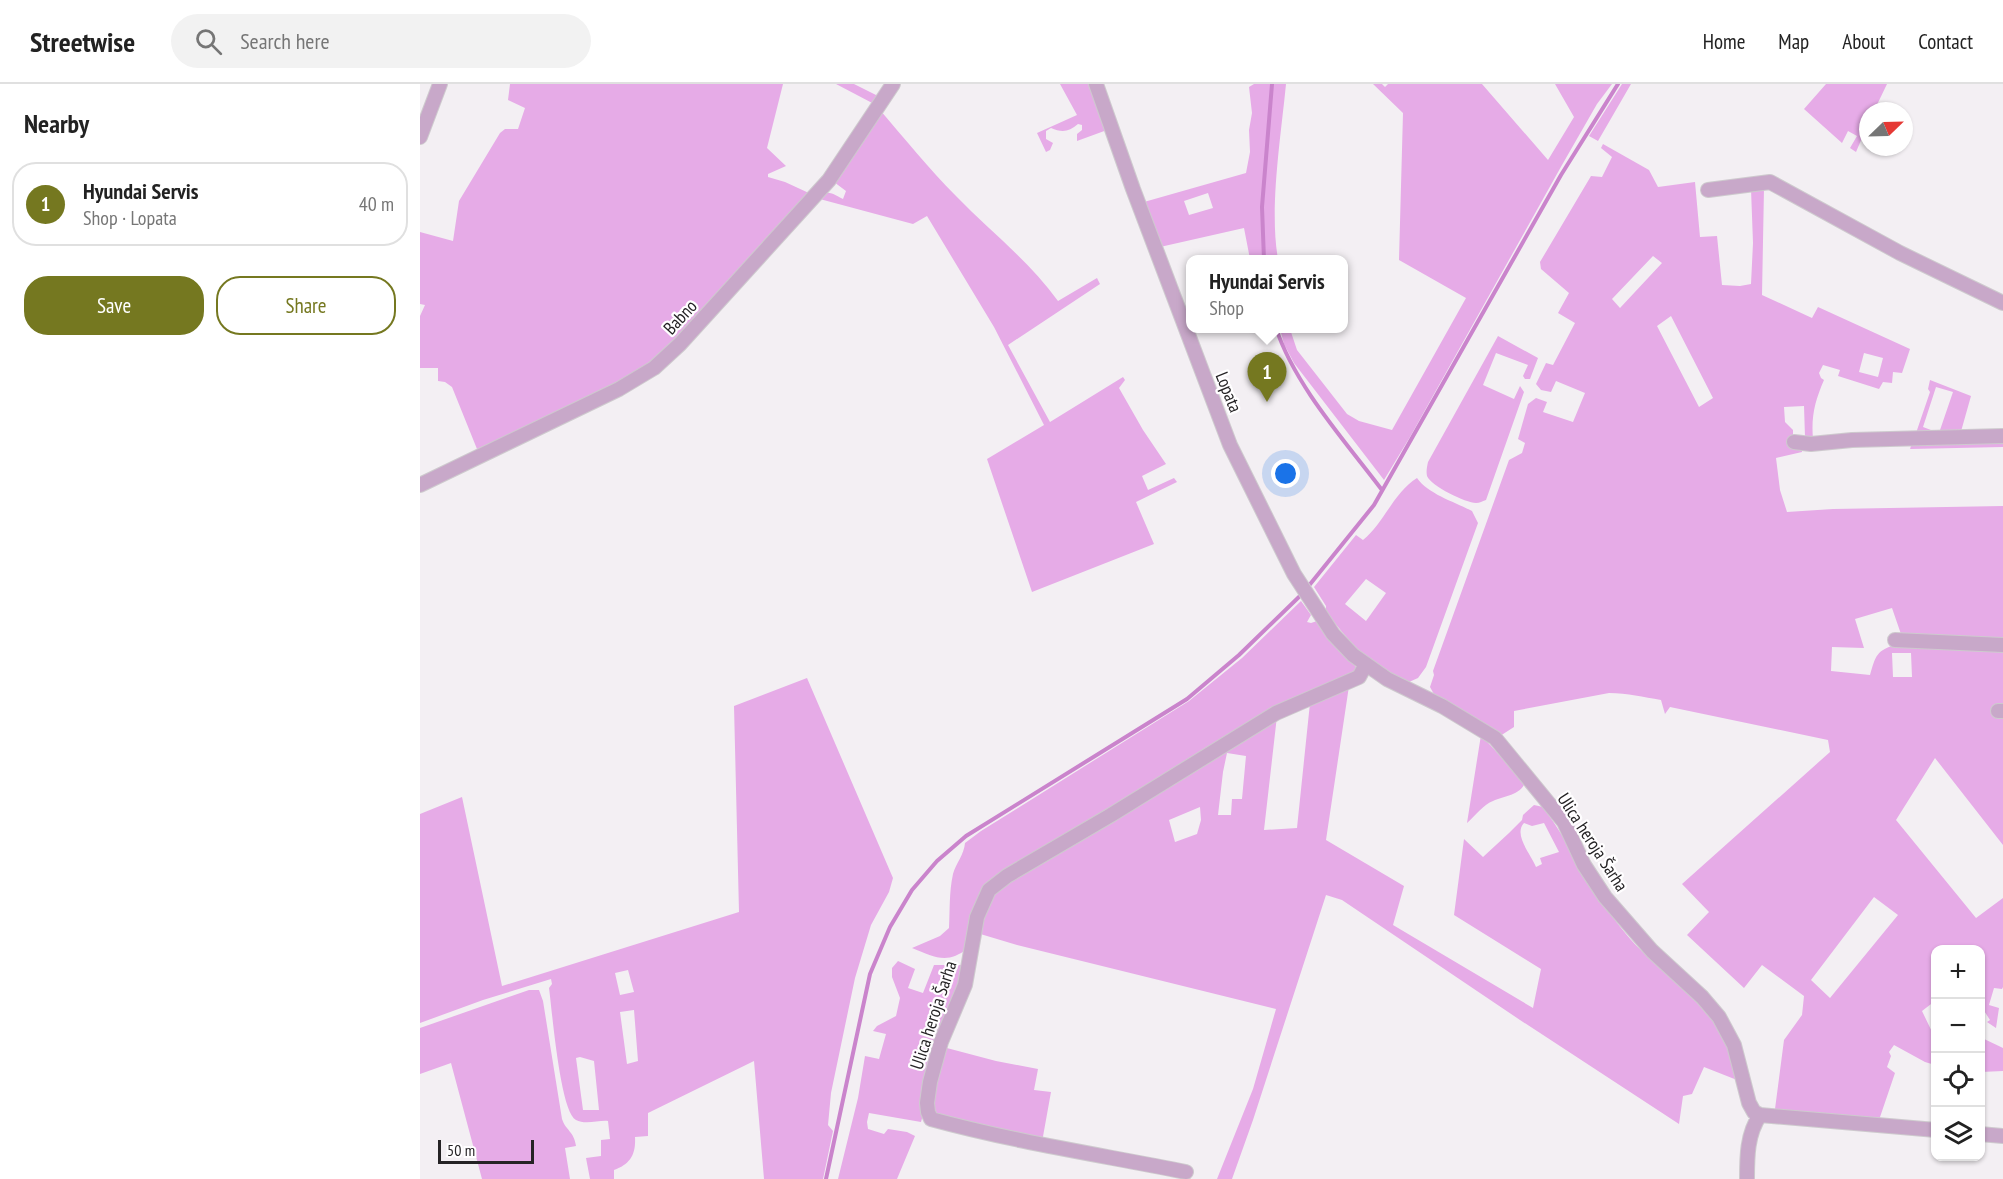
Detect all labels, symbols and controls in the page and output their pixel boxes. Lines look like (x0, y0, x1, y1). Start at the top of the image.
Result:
search box (171, 14, 591, 68)
text: Streetwise (30, 23, 135, 60)
icon: search (192, 25, 225, 58)
text: Search here (240, 27, 330, 55)
text: Home (1703, 28, 1745, 55)
text: Map (1778, 28, 1809, 55)
text: About (1842, 28, 1885, 55)
text: Contact (1918, 28, 1973, 55)
north arrow (1859, 102, 1913, 156)
text: Nearby (24, 107, 89, 140)
text: Hyundai Servis (83, 177, 199, 205)
text: 1 (41, 191, 50, 217)
text: 40 m (359, 191, 394, 217)
text: Shop · Lopata (83, 205, 177, 231)
popup (1186, 255, 1348, 333)
text: Hyundai Servis (1209, 267, 1325, 295)
button: Save (24, 276, 204, 335)
button: Share (216, 276, 396, 335)
street label: Babno (658, 295, 702, 339)
text: Shop (1209, 295, 1244, 321)
pin: 1 (1248, 352, 1286, 402)
street label: Lopata (1211, 368, 1247, 416)
your location (1271, 459, 1300, 488)
street label: Ulica heroja Šarha (1553, 788, 1633, 896)
map controls (1931, 945, 1985, 1161)
button: + (1931, 945, 1985, 999)
street label: Ulica heroja Šarha (905, 958, 961, 1072)
button: − (1931, 999, 1985, 1053)
button: locate (1931, 1053, 1985, 1107)
button: layers (1931, 1107, 1985, 1161)
scale bar (438, 1137, 534, 1164)
text: 50 m (447, 1140, 475, 1160)

